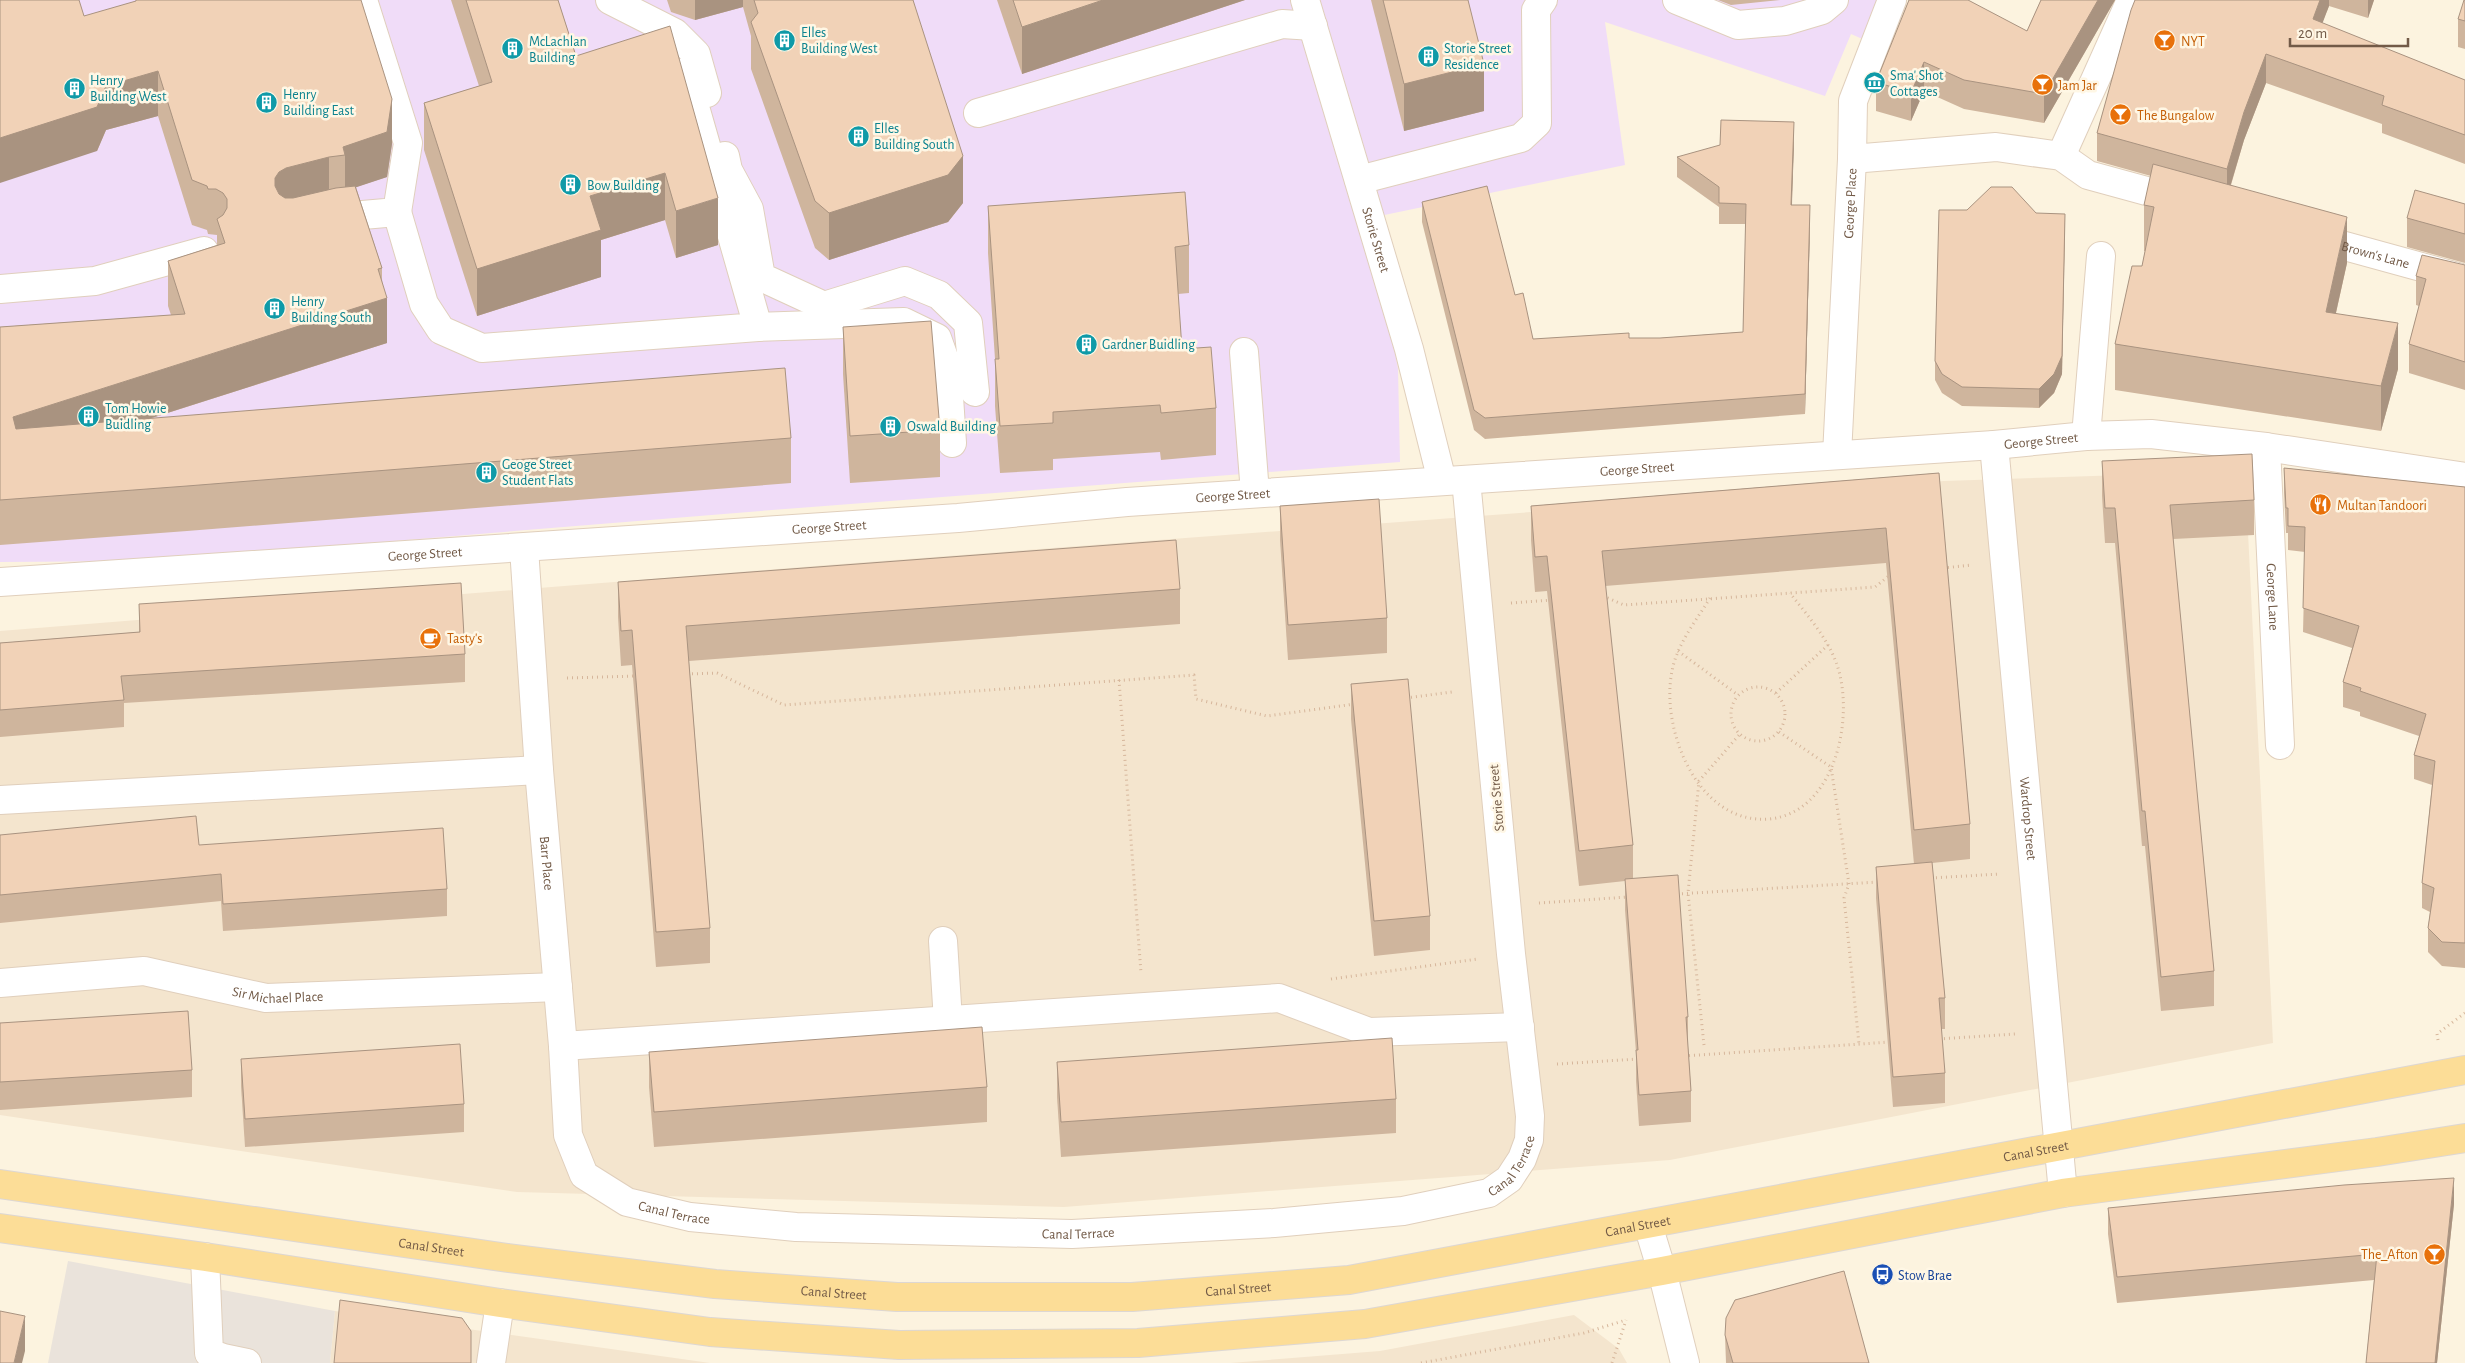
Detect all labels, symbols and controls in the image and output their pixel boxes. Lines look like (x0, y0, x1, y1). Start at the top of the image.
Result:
scale bar (2290, 15, 2408, 47)
place label: Elles Building West (801, 26, 878, 56)
text: 20 m (2298, 26, 2327, 41)
building icon: Elles Building West (773, 28, 797, 52)
bar icon: NYT (2153, 29, 2177, 53)
place label: McLachlan Building (529, 35, 587, 65)
place label: NYT (2181, 35, 2205, 49)
building icon: McLachlan Building (501, 37, 525, 61)
place label: Storie Street Residence (1444, 42, 1512, 72)
building icon: Storie Street Residence (1416, 44, 1440, 68)
place label: Sma' Shot Cottages (1890, 69, 1944, 99)
museum icon: Sma' Shot Cottages (1862, 71, 1886, 95)
bar icon: Jam Jar (2030, 73, 2054, 97)
place label: Henry Building West (90, 74, 167, 104)
building icon: Henry Building West (62, 76, 86, 100)
place label: Jam Jar (2058, 79, 2097, 93)
place label: Henry Building East (283, 88, 355, 118)
building icon: Henry Building East (255, 90, 279, 114)
bar icon: The Bungalow (2109, 103, 2133, 127)
place label: The Bungalow (2137, 109, 2215, 123)
place label: Elles Building South (874, 122, 955, 152)
building icon: Elles Building South (846, 124, 870, 148)
street label: George Place (1842, 168, 1860, 239)
building icon: Bow Building (559, 173, 583, 197)
place label: Bow Building (587, 179, 659, 193)
street label: Storie Street (1359, 206, 1392, 275)
street label: Brown's Lane (2340, 239, 2411, 271)
place label: Henry Building South (291, 295, 372, 325)
building icon: Henry Building South (263, 297, 287, 321)
building icon: Gardner Buidling (1074, 332, 1098, 356)
place label: Gardner Buidling (1102, 338, 1195, 352)
place label: Tom Howie Buidling (105, 402, 166, 432)
building icon: Tom Howie Buidling (77, 404, 101, 428)
building icon: Oswald Building (879, 414, 903, 438)
place label: Oswald Building (907, 420, 996, 434)
street label: George Street (2003, 431, 2079, 452)
place label: Geoge Street Student Flats (502, 458, 574, 488)
building icon: Geoge Street Student Flats (474, 460, 498, 484)
street label: George Street (1599, 460, 1675, 479)
street label: George Street (1195, 487, 1271, 505)
restaurant icon: Multan Tandoori (2309, 493, 2333, 517)
place label: Multan Tandoori (2337, 499, 2427, 513)
street label: George Street (792, 518, 867, 537)
street label: George Street (388, 545, 463, 564)
street label: George Lane (2263, 563, 2281, 631)
cafe icon: Tasty's (419, 626, 443, 650)
place label: Tasty's (447, 632, 483, 646)
street label: Storie Street (1487, 763, 1507, 832)
street label: Wardrop Street (2017, 776, 2038, 861)
street label: Barr Place (537, 836, 555, 891)
street label: Sir Michael Place (231, 985, 324, 1006)
street label: Canal Terrace (1486, 1135, 1537, 1200)
street label: Canal Street (2002, 1139, 2070, 1165)
street label: Canal Terrace (637, 1199, 711, 1227)
street label: Canal Street (1604, 1214, 1672, 1240)
street label: Canal Terrace (1042, 1226, 1115, 1242)
street label: Canal Street (398, 1236, 466, 1260)
bar icon: The_Afton (2422, 1242, 2446, 1266)
place label: The_Afton (2361, 1248, 2418, 1262)
bus stop icon: Stow Brae (1870, 1263, 1894, 1287)
place label: Stow Brae (1898, 1269, 1952, 1283)
street label: Canal Street (1205, 1280, 1272, 1299)
street label: Canal Street (800, 1284, 868, 1303)

